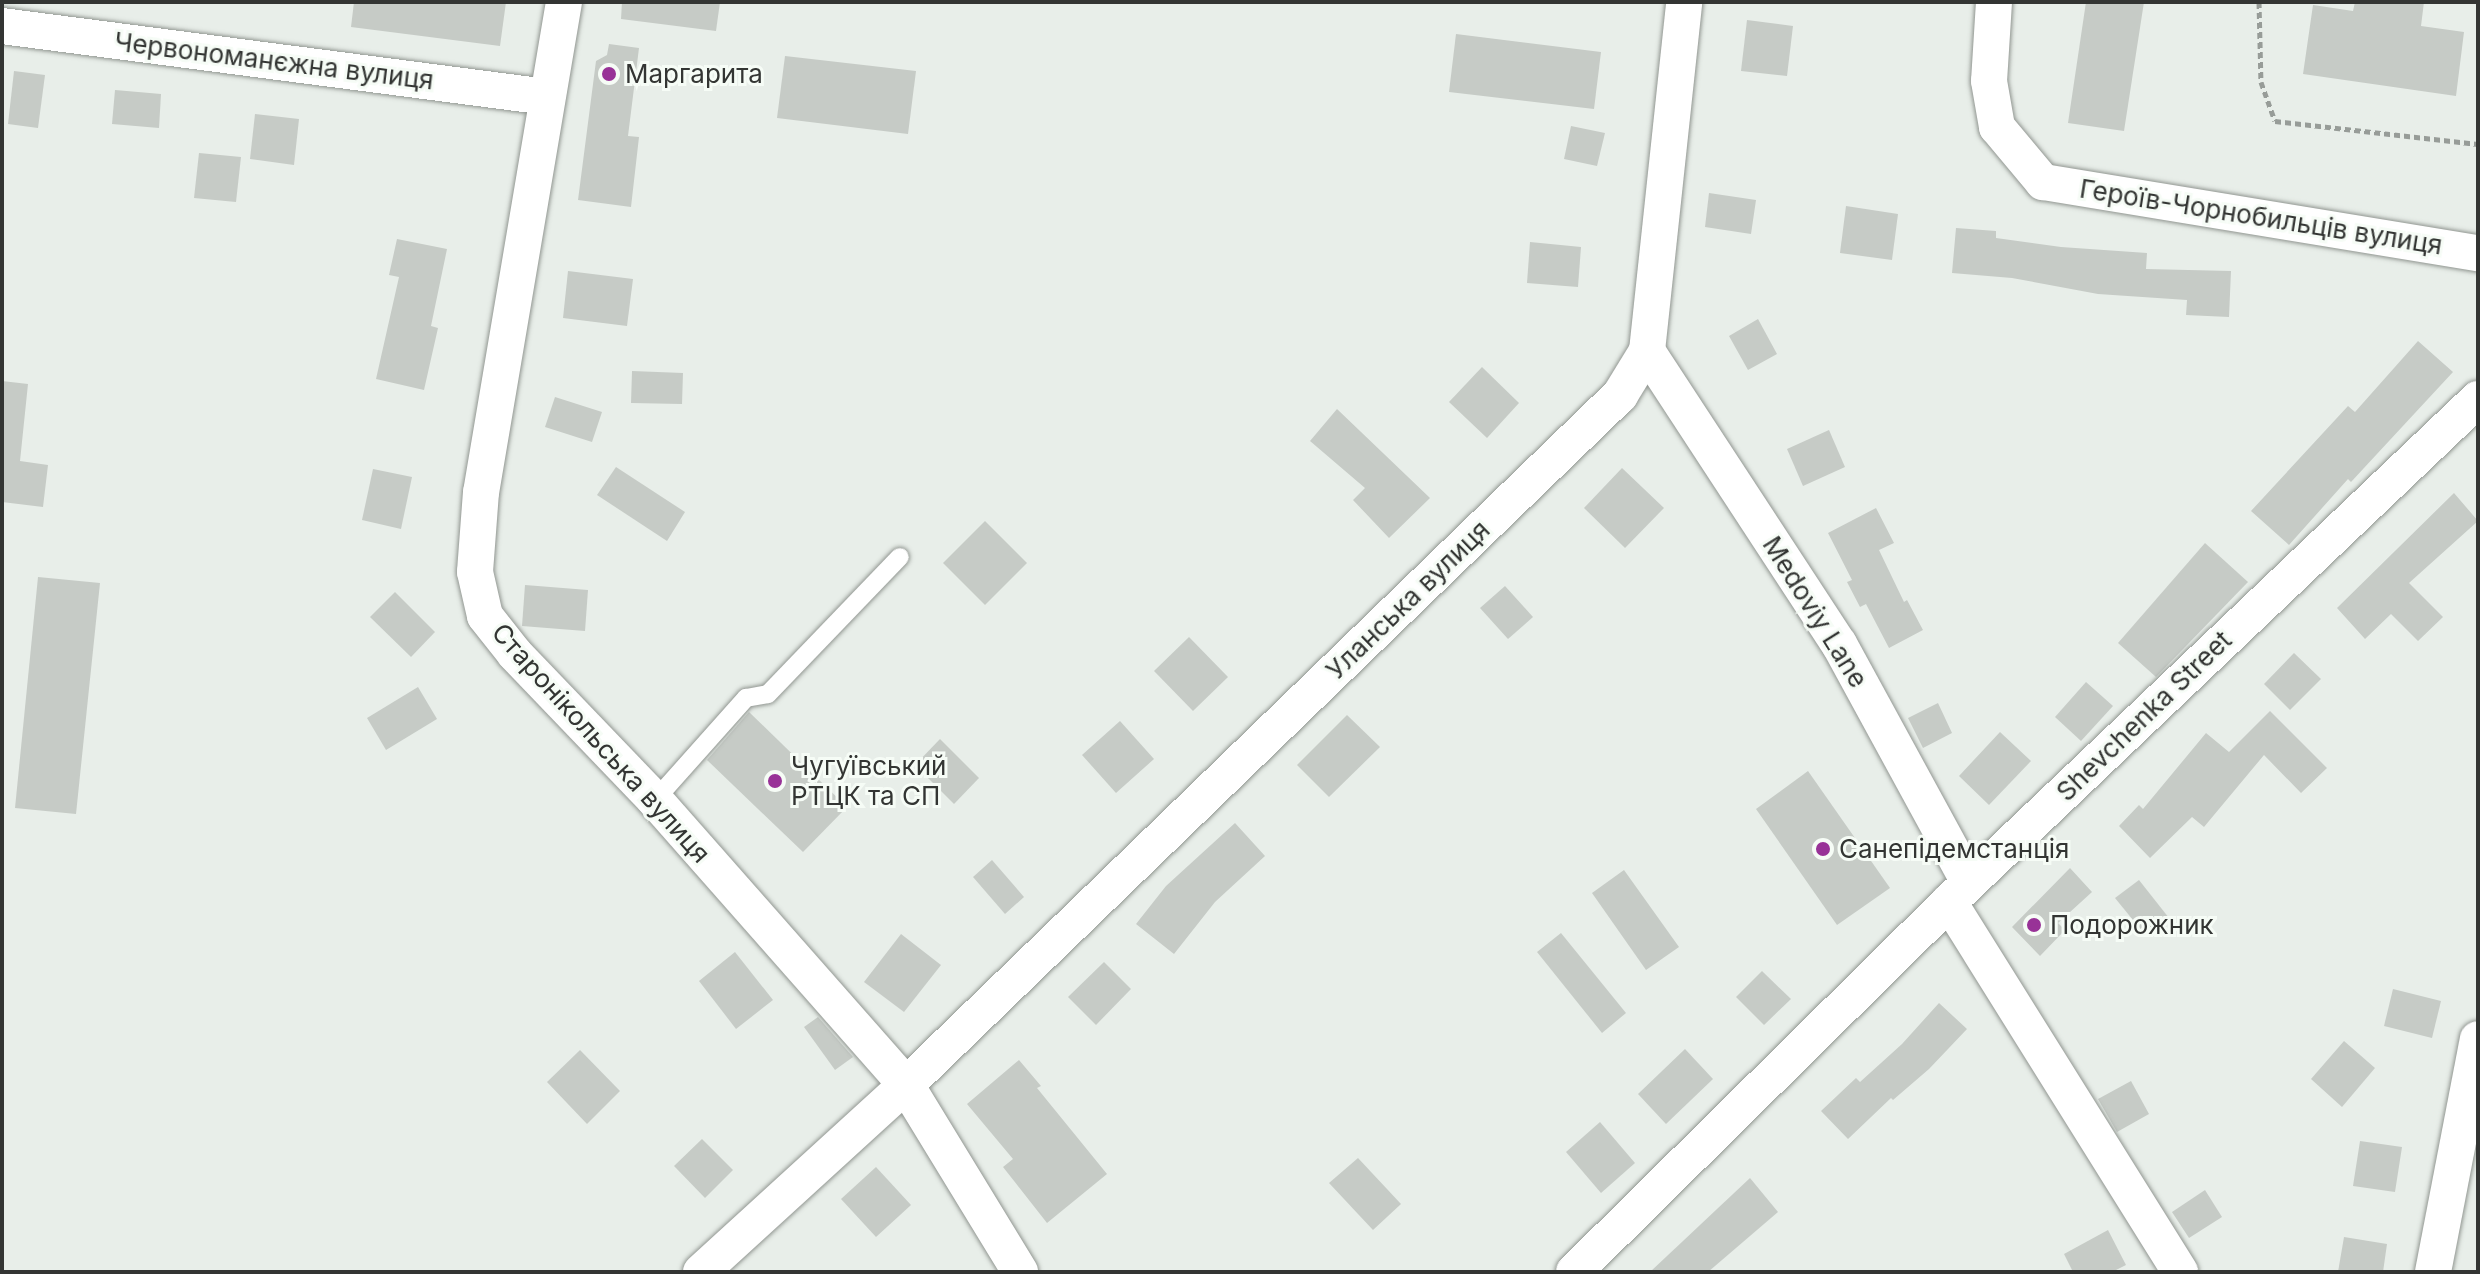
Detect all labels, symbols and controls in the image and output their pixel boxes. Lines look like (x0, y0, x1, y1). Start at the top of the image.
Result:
street label: Червономанєжна вулиця (113, 26, 435, 96)
place label: Маргарита (625, 58, 763, 90)
marker: Маргарита (600, 65, 618, 83)
street label: Героїв-Чорнобильців вулиця (2077, 173, 2445, 261)
street label: Уланська вулиця (1320, 514, 1496, 686)
street label: Medoviy Lane (1756, 531, 1874, 693)
street label: Старонікольська вулиця (485, 617, 717, 869)
street label: Shevchenka Street (2050, 625, 2238, 807)
place label: Чугуївський РТЦК та СП (791, 750, 946, 812)
marker: Чугуївський РТЦК та СП (766, 772, 784, 790)
place label: Санепідемстанція (1839, 833, 2069, 865)
marker: Санепідемстанція (1814, 840, 1832, 858)
place label: Подорожник (2050, 909, 2214, 941)
marker: Подорожник (2025, 916, 2043, 934)

